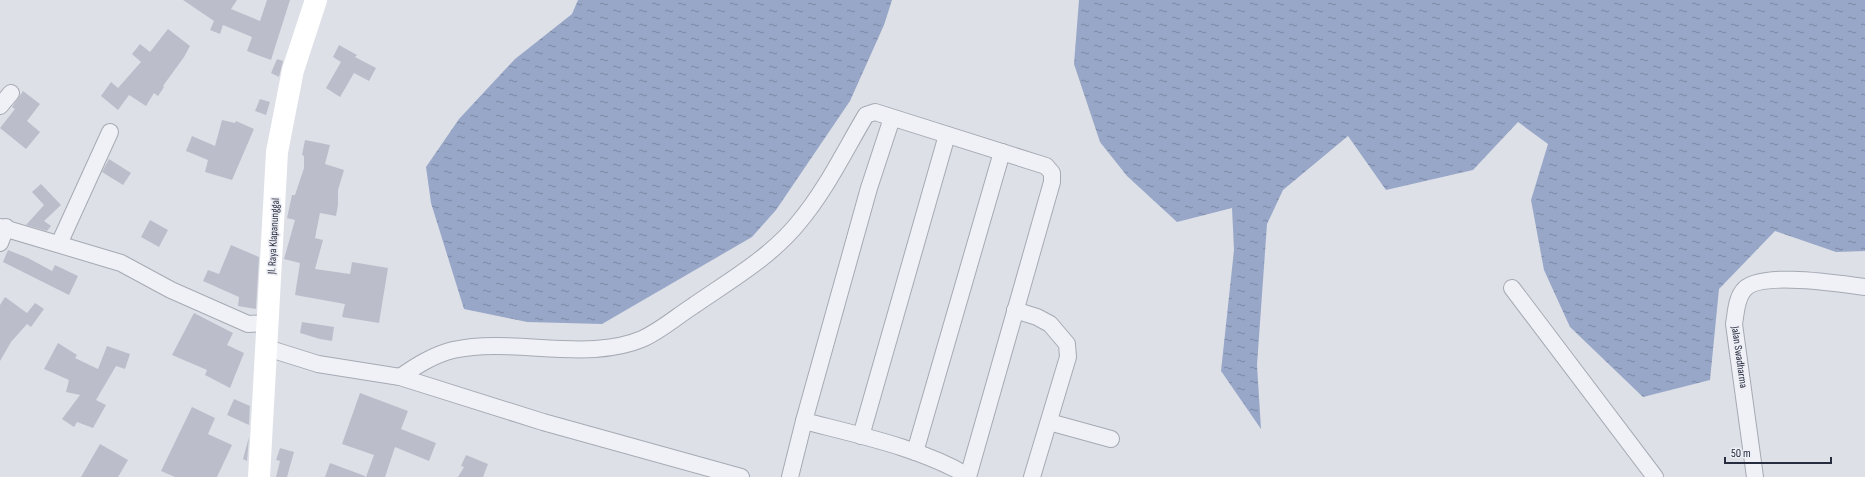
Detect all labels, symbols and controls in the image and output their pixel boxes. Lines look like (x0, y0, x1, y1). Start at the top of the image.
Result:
street label: Jl. Raya Klapanunggal (265, 198, 282, 275)
street label: Jalan Swadharma (1729, 324, 1750, 389)
scale bar (1725, 439, 1831, 465)
text: 50 m (1731, 446, 1751, 461)

